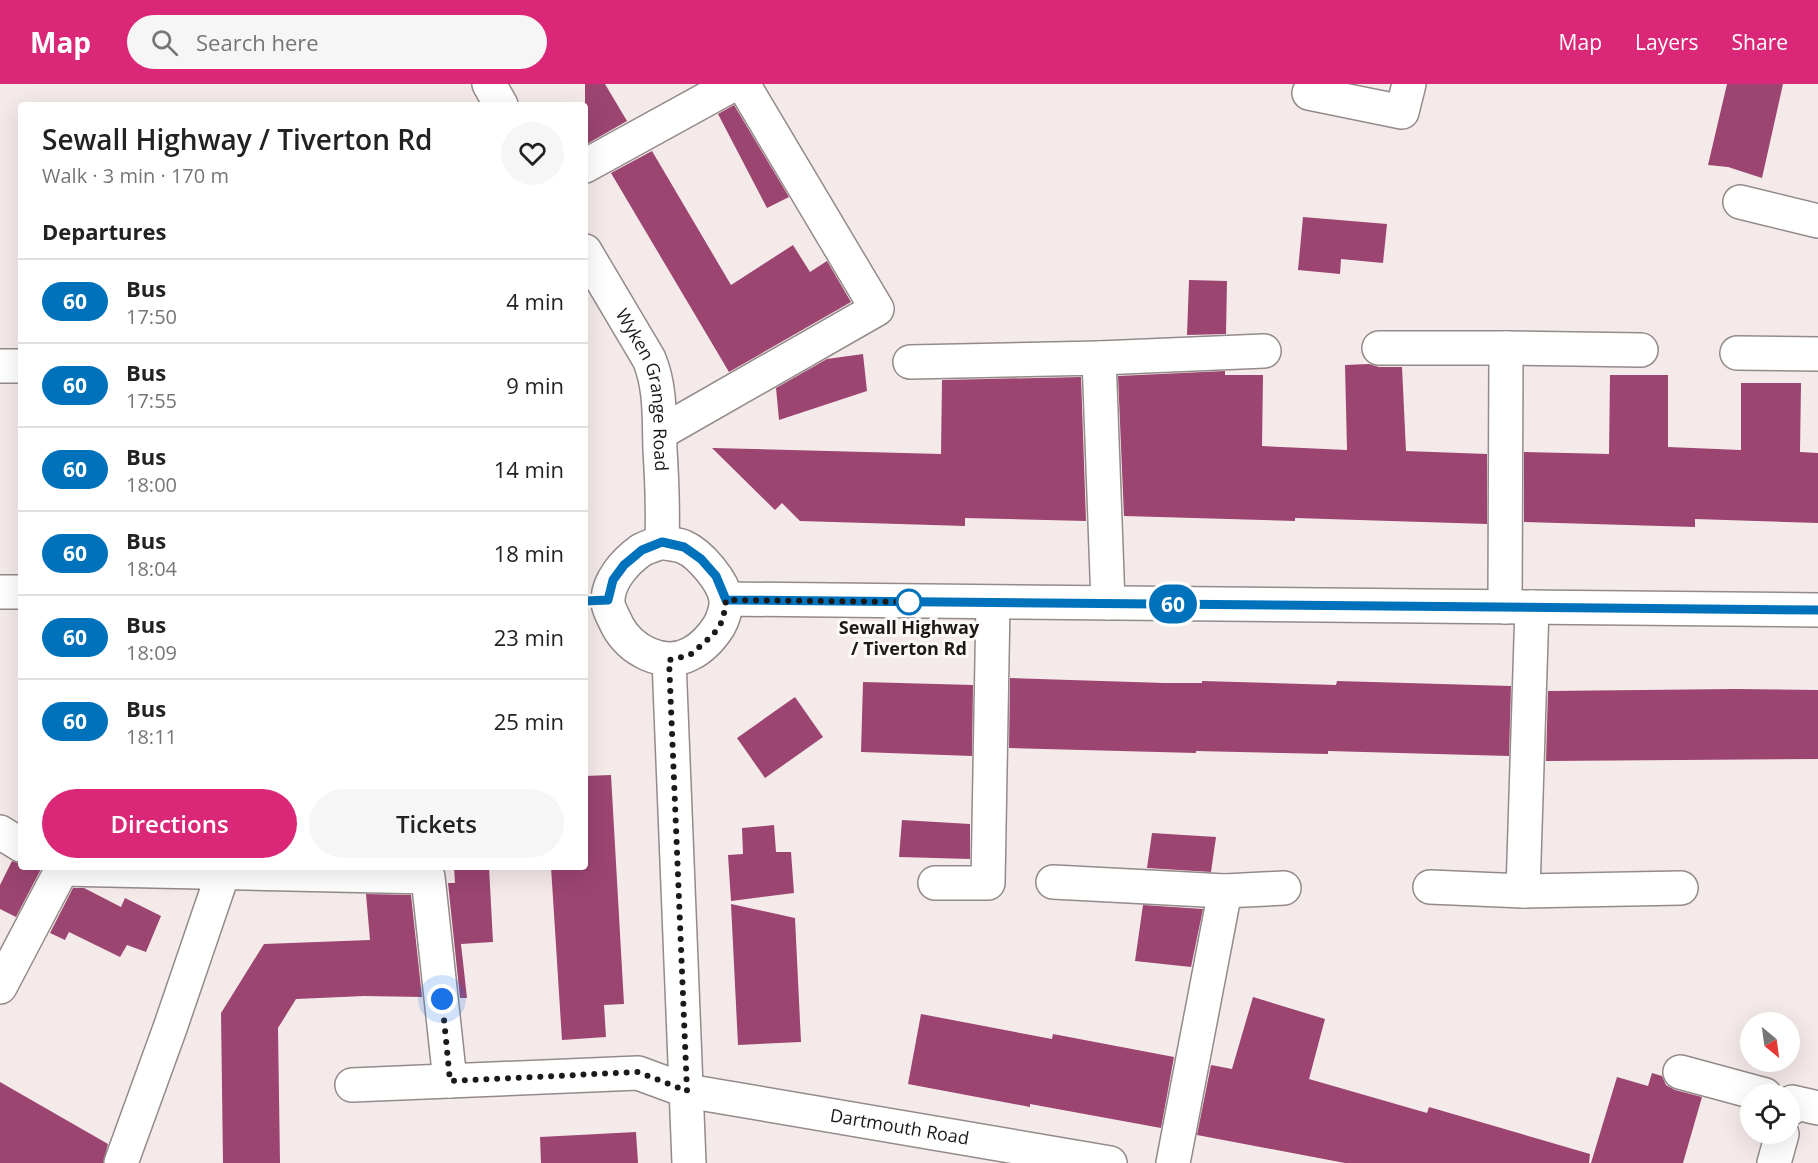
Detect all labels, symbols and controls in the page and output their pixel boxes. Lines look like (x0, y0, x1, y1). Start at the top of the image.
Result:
search box (127, 15, 547, 69)
text: Map (30, 23, 91, 61)
icon: search (148, 26, 181, 59)
text: Search here (196, 27, 319, 57)
text: Map (1559, 28, 1602, 56)
text: Layers (1635, 28, 1699, 56)
text: Share (1732, 28, 1788, 56)
text: Sewall Highway / Tiverton Rd (42, 120, 433, 158)
button: heart (501, 122, 564, 185)
text: Walk · 3 min · 170 m (42, 162, 229, 189)
text: Departures (42, 216, 166, 246)
text: Bus (126, 273, 166, 303)
text: 4 min (506, 286, 564, 316)
text: 60 (63, 287, 87, 315)
text: 17:50 (126, 303, 177, 330)
street label: Wyken Grange Road (611, 304, 674, 472)
text: Bus (126, 357, 166, 387)
text: 9 min (506, 370, 564, 400)
text: 60 (63, 371, 87, 399)
text: 17:55 (126, 387, 177, 414)
text: Bus (126, 441, 166, 471)
text: 14 min (494, 454, 564, 484)
text: 60 (63, 455, 87, 483)
text: 18:00 (126, 471, 177, 498)
text: Bus (126, 525, 166, 555)
text: 18 min (494, 538, 564, 568)
text: 60 (63, 539, 87, 567)
text: 18:04 (126, 555, 177, 582)
line badge: 60 (1146, 584, 1200, 624)
marker: Sewall Highway / Tiverton Rd (896, 589, 922, 615)
text: 60 (1161, 590, 1185, 618)
text: Bus (126, 609, 166, 639)
place label: Sewall Highway / Tiverton Rd (839, 615, 980, 660)
text: 23 min (494, 622, 564, 652)
text: 60 (63, 623, 87, 651)
text: 18:09 (126, 639, 177, 666)
text: Bus (126, 693, 166, 723)
text: 25 min (494, 706, 564, 736)
text: 60 (63, 707, 87, 735)
text: 18:11 (126, 723, 177, 750)
button: Directions (42, 789, 297, 858)
button: Tickets (309, 789, 564, 858)
your location (427, 984, 457, 1014)
north arrow (1740, 1012, 1800, 1072)
map controls (1740, 1012, 1800, 1144)
button: locate (1740, 1084, 1800, 1144)
street label: Dartmouth Road (828, 1103, 971, 1150)

